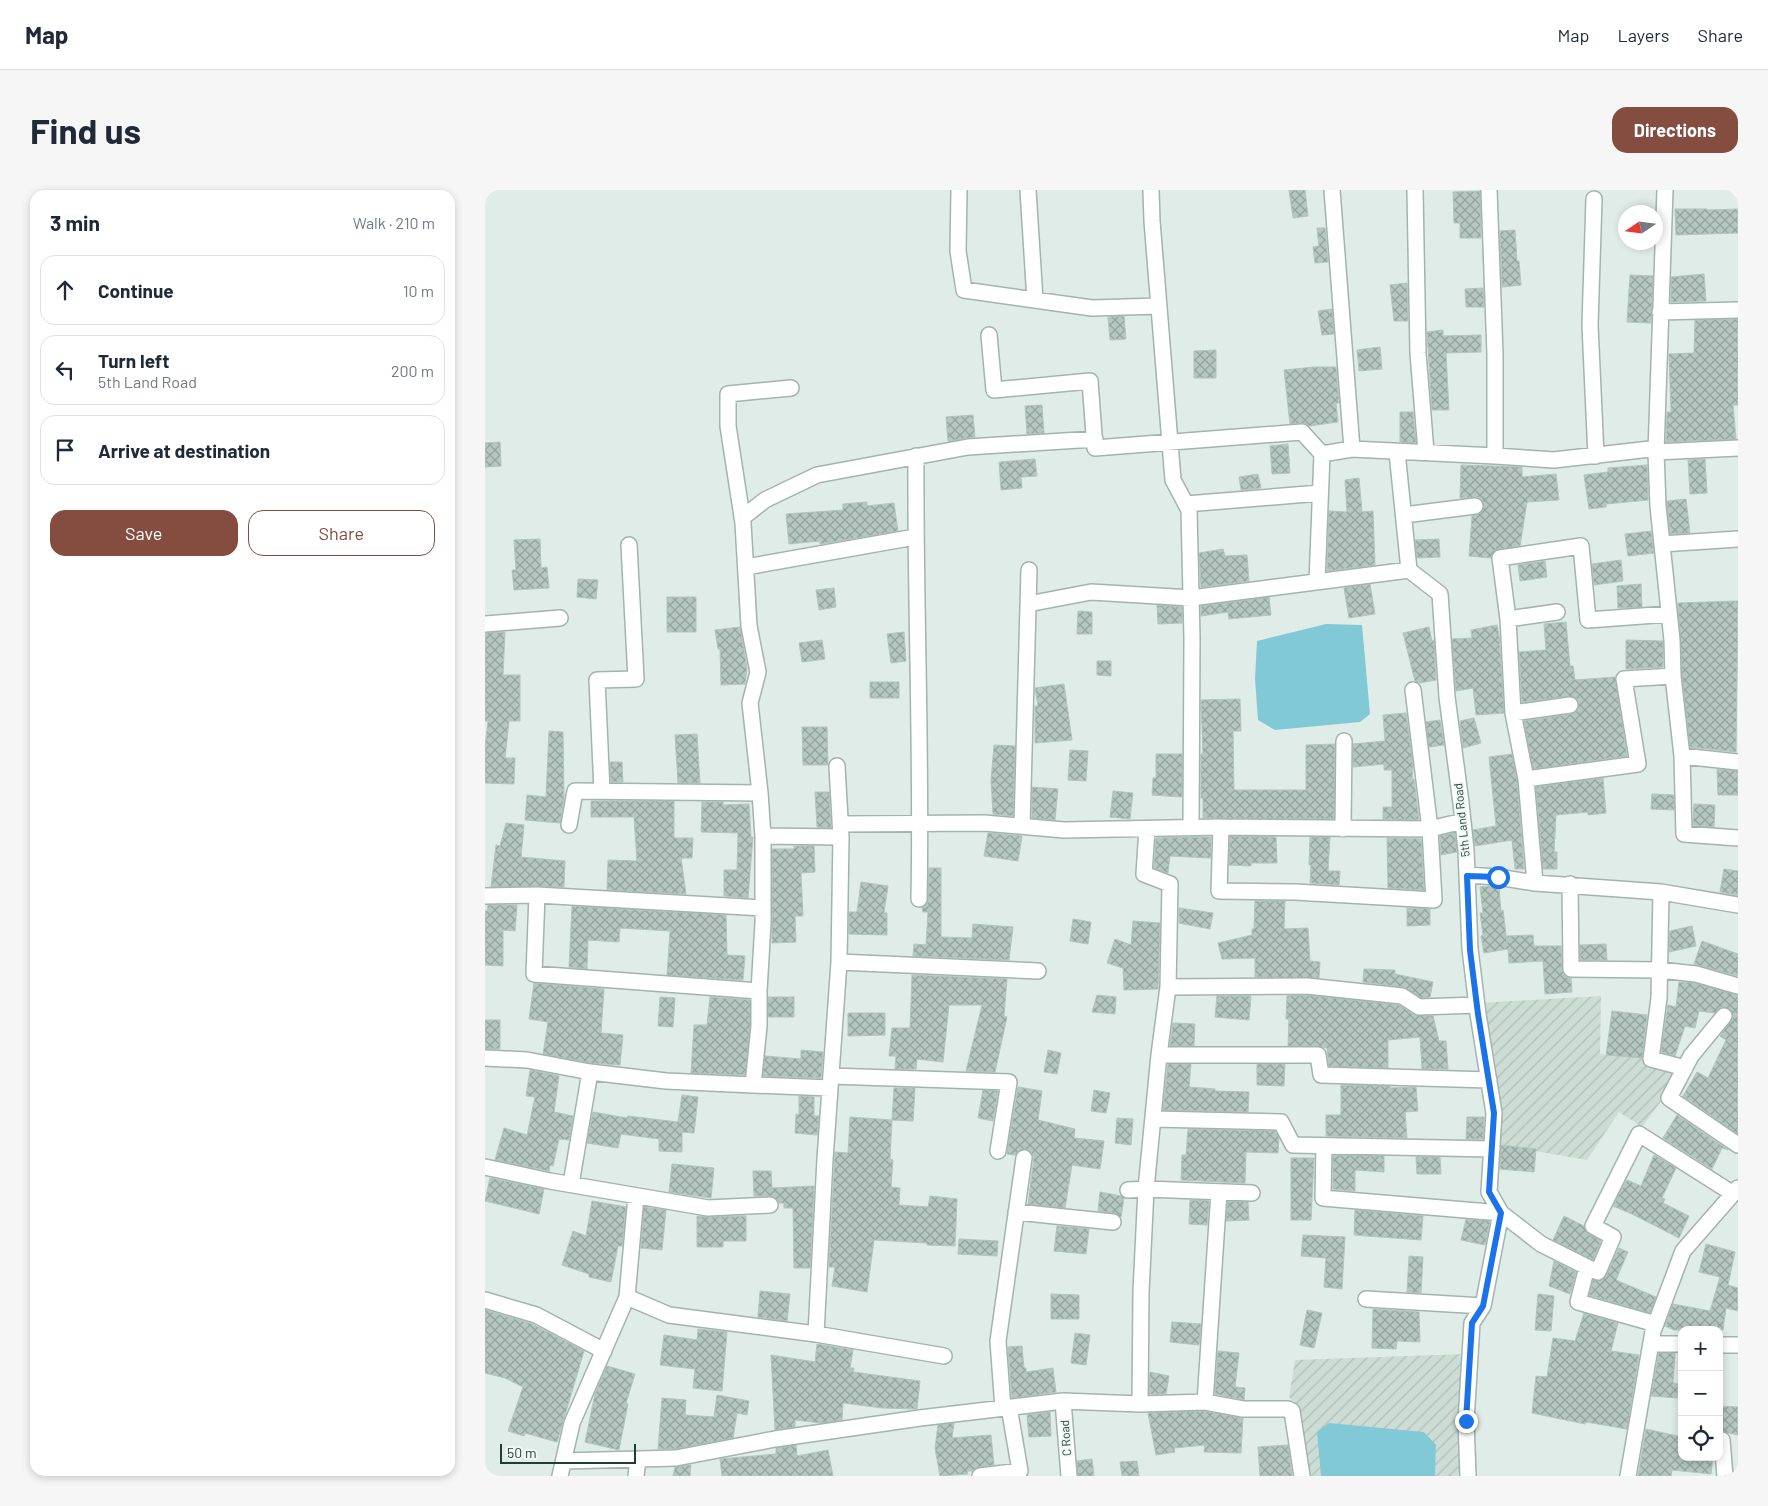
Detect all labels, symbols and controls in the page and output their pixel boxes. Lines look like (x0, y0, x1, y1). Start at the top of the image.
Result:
text: Map (25, 20, 68, 49)
text: Map (1557, 24, 1589, 46)
text: Layers (1617, 24, 1670, 46)
text: Share (1698, 24, 1743, 46)
button: Directions (1612, 107, 1738, 153)
text: Find us (30, 109, 141, 151)
north arrow (1618, 205, 1663, 250)
text: 3 min (50, 210, 100, 235)
text: Walk · 210 m (353, 213, 435, 232)
icon: ahead (51, 276, 79, 304)
text: Continue (98, 279, 174, 302)
text: 10 m (403, 281, 434, 300)
text: Turn left (98, 349, 169, 372)
icon: left (51, 356, 79, 384)
text: 200 m (391, 361, 434, 380)
text: 5th Land Road (98, 372, 197, 391)
icon: arrive (51, 436, 79, 464)
text: Arrive at destination (98, 439, 270, 462)
button: Save (50, 510, 238, 556)
button: Share (248, 510, 435, 556)
street label: 5th Land Road (1450, 782, 1472, 858)
route start (1487, 866, 1510, 889)
map controls (1678, 1326, 1723, 1461)
button: + (1678, 1326, 1723, 1371)
button: − (1678, 1371, 1723, 1416)
route end (1455, 1410, 1478, 1433)
button: locate (1678, 1416, 1723, 1461)
street label: C Road (1057, 1420, 1073, 1457)
scale bar (500, 1441, 636, 1464)
text: 50 m (507, 1444, 536, 1461)

